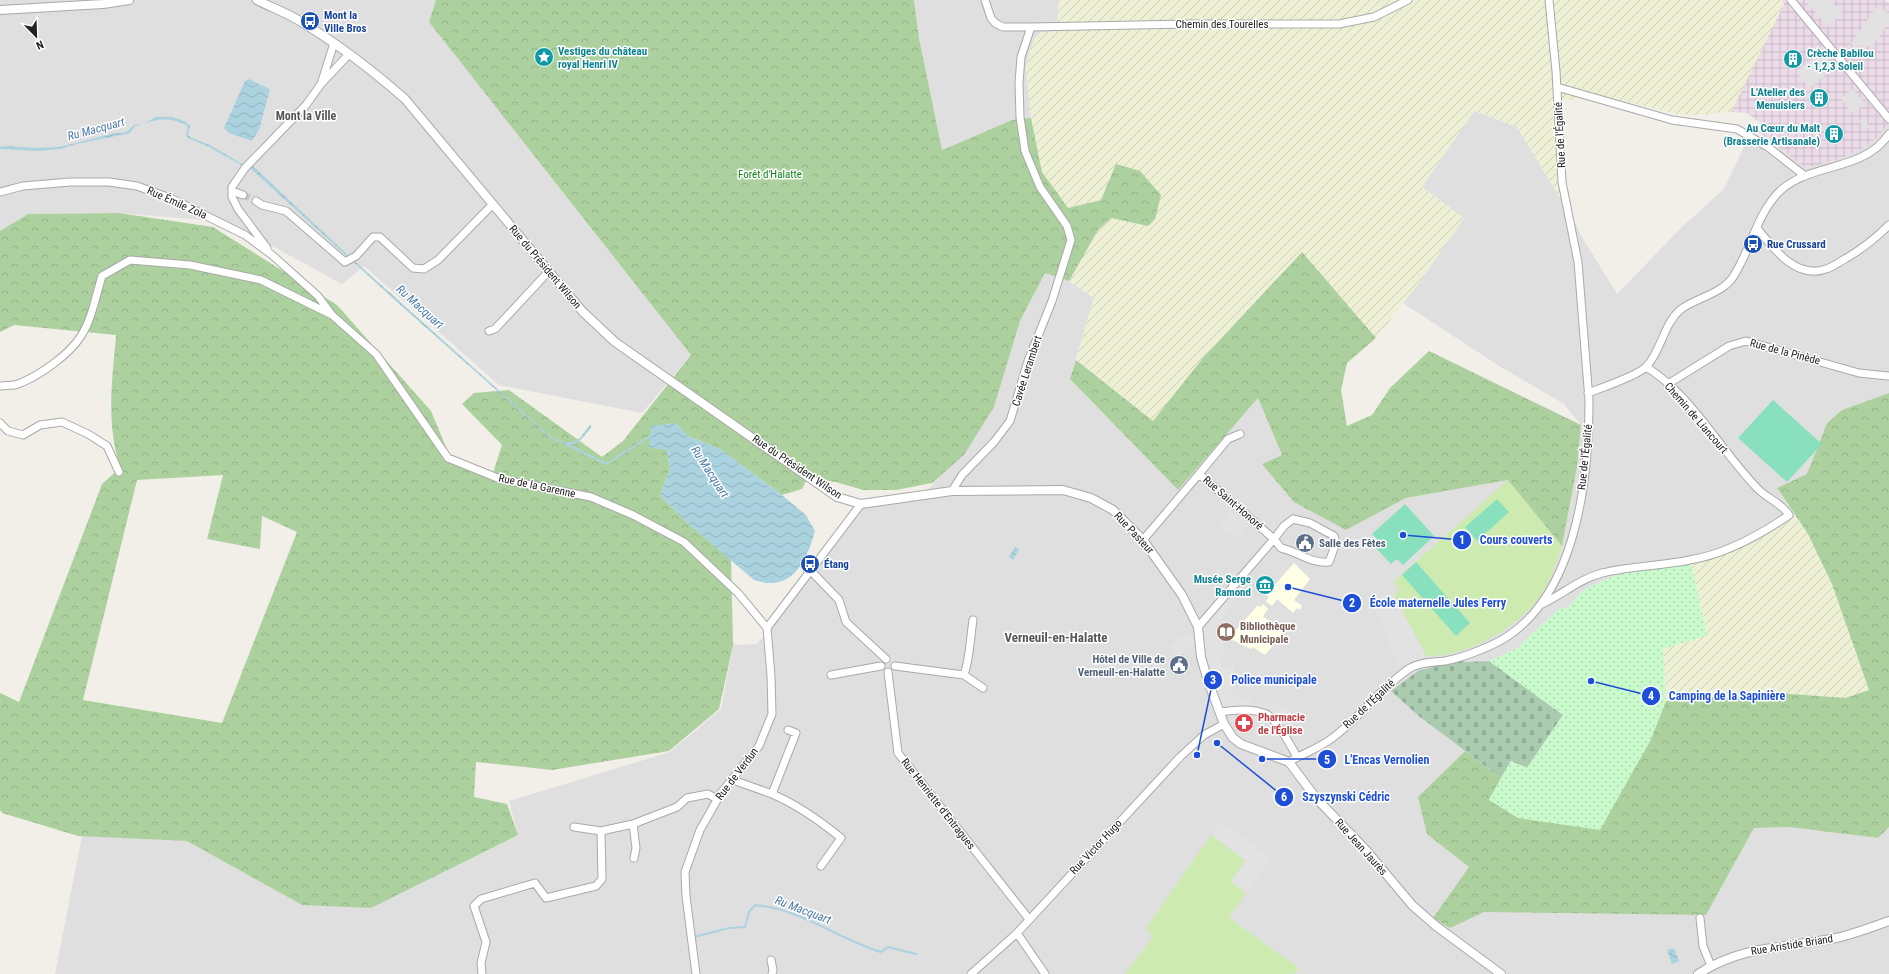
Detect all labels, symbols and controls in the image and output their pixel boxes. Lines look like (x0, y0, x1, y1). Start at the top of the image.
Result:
place label: Mont la Ville Bros (324, 9, 367, 35)
bus stop icon: Mont la Ville Bros (299, 10, 321, 32)
north arrow (16, 16, 56, 56)
street label: Chemin des Tourelles (1176, 18, 1268, 31)
text: N (34, 37, 45, 52)
place label: Vestiges du château royal Henri IV (558, 45, 647, 71)
place icon: Vestiges du château royal Henri IV (533, 46, 555, 68)
place label: Crèche Babilou - 1,2,3 Soleil (1807, 47, 1874, 73)
building icon: Crèche Babilou - 1,2,3 Soleil (1782, 48, 1804, 70)
place label: L'Atelier des Menuisiers (1751, 86, 1805, 112)
building icon: L'Atelier des Menuisiers (1808, 87, 1830, 109)
street label: Rue de l'Égalité (1552, 102, 1568, 168)
district label: Mont la Ville (276, 109, 337, 123)
water label: Ru Macquart (66, 115, 127, 143)
place label: Au Cœur du Malt (Brasserie Artisanale) (1723, 122, 1821, 148)
building icon: Au Cœur du Malt (Brasserie Artisanale) (1823, 123, 1845, 145)
park label: Forêt d'Halatte (738, 168, 802, 181)
street label: Rue Émile Zola (145, 184, 209, 222)
street label: Rue du Président Wilson (506, 223, 584, 311)
bus stop icon: Rue Crussard (1742, 233, 1764, 255)
place label: Rue Crussard (1767, 238, 1826, 251)
water label: Ru Macquart (394, 282, 447, 332)
street label: Cavée Lerambert (1009, 334, 1045, 408)
street label: Rue de la Pinède (1749, 336, 1821, 368)
street label: Chemin de Liancourt (1662, 380, 1730, 456)
street label: Rue de l'Égalité (1575, 424, 1595, 490)
street label: Rue du Président Wilson (750, 432, 844, 502)
water label: Ru Macquart (688, 444, 732, 501)
street label: Rue de la Garenne (497, 472, 577, 500)
street label: Rue Saint-Honoré (1200, 473, 1266, 533)
street label: Rue Pasteur (1111, 509, 1157, 557)
callout: Cours couverts (1452, 528, 1561, 552)
public building icon: Salle des Fêtes (1294, 532, 1316, 554)
text: 1 (1459, 533, 1465, 547)
text: Cours couverts (1480, 533, 1553, 547)
place label: Salle des Fêtes (1319, 537, 1386, 550)
bus stop icon: Étang (799, 553, 821, 575)
place label: Étang (824, 558, 849, 571)
place label: Musée Serge Ramond (1194, 573, 1251, 599)
museum icon: Musée Serge Ramond (1254, 574, 1276, 596)
callout: École maternelle Jules Ferry (1342, 591, 1514, 615)
text: École maternelle Jules Ferry (1370, 595, 1507, 610)
text: 2 (1349, 596, 1355, 610)
place label: Bibliothèque Municipale (1240, 620, 1296, 646)
library icon: Bibliothèque Municipale (1215, 621, 1237, 643)
district label: Verneuil-en-Halatte (1004, 630, 1108, 645)
place label: Hôtel de Ville de Verneuil-en-Halatte (1078, 653, 1165, 679)
public building icon: Hôtel de Ville de Verneuil-en-Halatte (1168, 654, 1190, 676)
callout: Police municipale (1203, 668, 1325, 692)
text: 3 (1210, 673, 1216, 687)
text: Police municipale (1231, 673, 1317, 687)
street label: Rue de l'Égalité (1340, 677, 1398, 731)
callout: Camping de la Sapinière (1641, 684, 1793, 708)
text: 4 (1648, 689, 1654, 703)
text: Camping de la Sapinière (1669, 689, 1785, 703)
place label: Pharmacie de l'Église (1258, 711, 1305, 737)
pharmacy icon: Pharmacie de l'Église (1233, 712, 1255, 734)
street label: Rue de Verdun (713, 745, 761, 803)
callout: L'Encas Vernolien (1317, 747, 1438, 771)
text: 5 (1324, 753, 1330, 767)
text: L'Encas Vernolien (1345, 753, 1430, 767)
street label: Rue Henriette d'Entragues (898, 756, 978, 852)
callout: Szyszynski Cédric (1274, 785, 1398, 809)
text: 6 (1281, 790, 1287, 804)
text: Szyszynski Cédric (1302, 790, 1390, 804)
street label: Rue Jean Jaurès (1332, 816, 1390, 878)
street label: Rue Victor Hugo (1067, 817, 1125, 877)
water label: Ru Macquart (773, 893, 833, 927)
street label: Rue Aristide Briand (1750, 932, 1834, 958)

